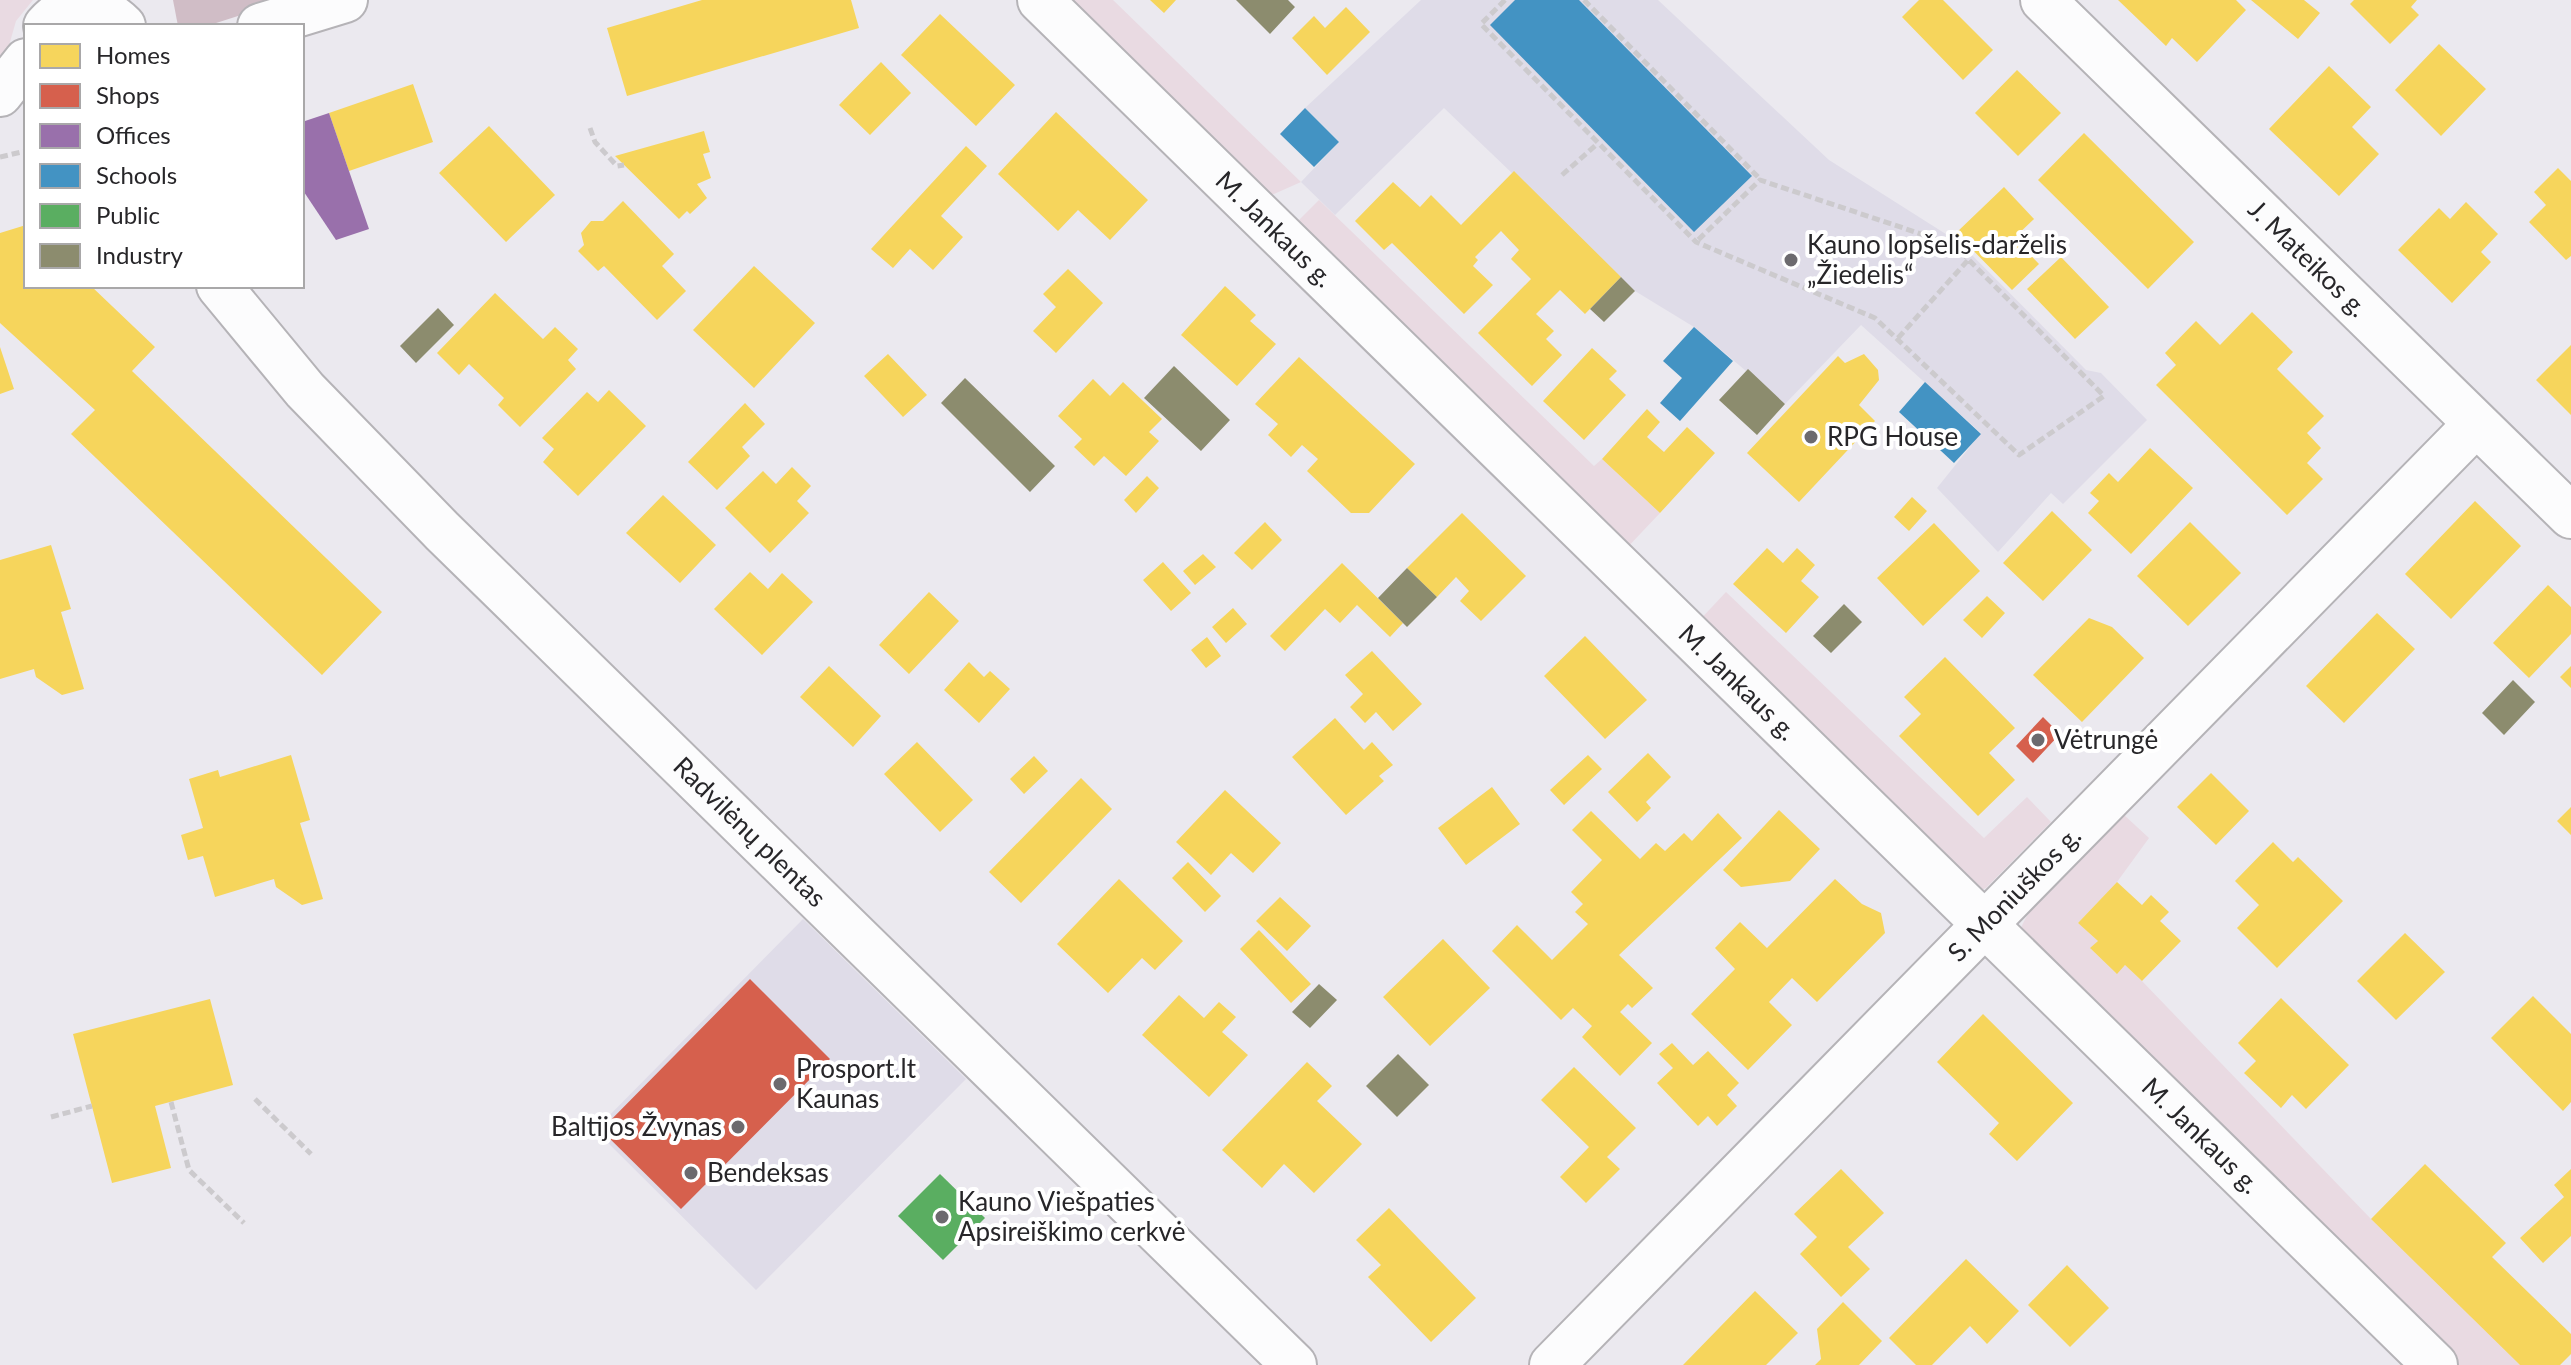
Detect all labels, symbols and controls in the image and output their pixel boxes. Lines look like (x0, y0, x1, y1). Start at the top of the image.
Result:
legend (24, 24, 304, 288)
text: Homes (96, 40, 170, 69)
text: Shops (96, 80, 160, 109)
text: Offices (96, 120, 171, 149)
text: Schools (96, 160, 177, 189)
street label: M. Jankaus g. (1209, 164, 1341, 293)
street label: J. Mateikos g. (2242, 193, 2375, 323)
text: Public (96, 200, 160, 229)
place label: Kauno lopšelis-darželis „Žiedelis“ (1807, 228, 2067, 290)
text: Industry (96, 240, 183, 269)
marker: Kauno lopšelis-darželis „Žiedelis“ (1782, 251, 1800, 269)
place label: RPG House (1827, 420, 1958, 452)
marker: RPG House (1802, 428, 1820, 446)
street label: M. Jankaus g. (1673, 617, 1804, 747)
place label: Vėtrungė (2054, 723, 2158, 755)
marker: Vėtrungė (2029, 731, 2047, 749)
street label: Radvilėnų plentas (667, 750, 833, 913)
street label: S. Moniuškos g. (1940, 819, 2087, 968)
place label: Prosport.lt Kaunas (796, 1052, 917, 1114)
street label: M. Jankaus g. (2136, 1070, 2267, 1200)
marker: Prosport.lt Kaunas (771, 1075, 789, 1093)
place label: Baltijos Žvynas (551, 1110, 722, 1142)
marker: Baltijos Žvynas (729, 1118, 747, 1136)
place label: Bendeksas (707, 1156, 829, 1188)
marker: Bendeksas (682, 1164, 700, 1182)
place label: Kauno Viešpaties Apsireiškimo cerkvė (958, 1185, 1185, 1247)
marker: Kauno Viešpaties Apsireiškimo cerkvė (933, 1208, 951, 1226)

